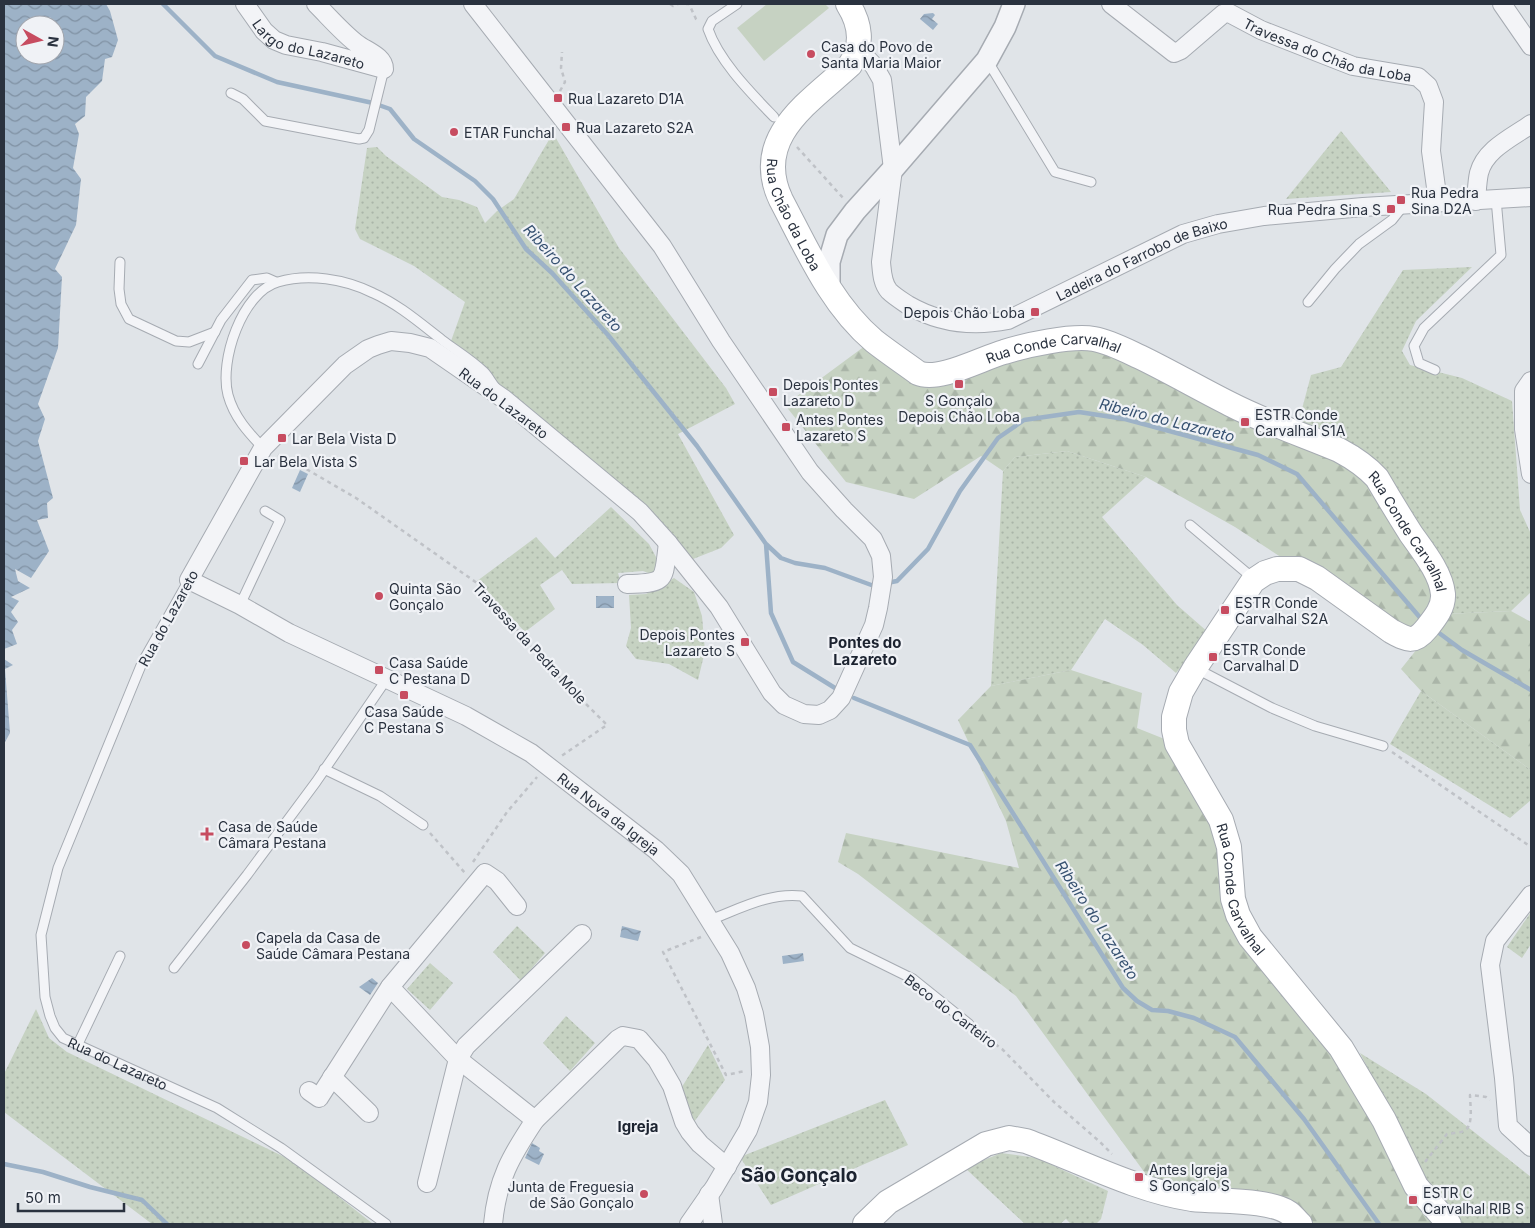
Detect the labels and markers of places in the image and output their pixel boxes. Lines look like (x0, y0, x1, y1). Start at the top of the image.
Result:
place label: Casa do Povo de Santa Maria Maior (821, 38, 941, 71)
marker: Casa do Povo de Santa Maria Maior (805, 48, 817, 60)
place label: Rua Lazareto D1A (568, 90, 684, 107)
marker: Rua Lazareto D1A (552, 92, 564, 104)
place label: Rua Lazareto S2A (576, 119, 694, 136)
marker: Rua Lazareto S2A (560, 121, 572, 133)
place label: ETAR Funchal (464, 124, 555, 141)
marker: ETAR Funchal (448, 126, 460, 138)
place label: Rua Pedra Sina D2A (1411, 184, 1479, 217)
marker: Rua Pedra Sina D2A (1395, 194, 1407, 206)
place label: Rua Pedra Sina S (1268, 201, 1381, 218)
marker: Rua Pedra Sina S (1385, 203, 1397, 215)
place label: Depois Chão Loba (903, 304, 1025, 321)
marker: Depois Chão Loba (1029, 306, 1041, 318)
place label: Depois Pontes Lazareto D (783, 376, 878, 409)
marker: S Gonçalo Depois Chão Loba (953, 378, 965, 390)
marker: Depois Pontes Lazareto D (767, 386, 779, 398)
place label: S Gonçalo Depois Chão Loba (898, 392, 1020, 425)
place label: ESTR Conde Carvalhal S1A (1255, 406, 1346, 439)
place label: Antes Pontes Lazareto S (796, 411, 883, 444)
marker: ESTR Conde Carvalhal S1A (1239, 416, 1251, 428)
marker: Antes Pontes Lazareto S (780, 421, 792, 433)
place label: Lar Bela Vista D (292, 430, 397, 447)
marker: Lar Bela Vista D (276, 432, 288, 444)
place label: Lar Bela Vista S (254, 453, 357, 470)
marker: Lar Bela Vista S (238, 455, 250, 467)
place label: Quinta São Gonçalo (389, 580, 461, 613)
marker: Quinta São Gonçalo (373, 590, 385, 602)
place label: ESTR Conde Carvalhal S2A (1235, 594, 1329, 627)
marker: ESTR Conde Carvalhal S2A (1219, 604, 1231, 616)
place label: Depois Pontes Lazareto S (640, 626, 735, 659)
marker: Depois Pontes Lazareto S (739, 636, 751, 648)
place label: ESTR Conde Carvalhal D (1223, 641, 1306, 674)
marker: ESTR Conde Carvalhal D (1207, 651, 1219, 663)
place label: Casa Saúde C Pestana D (389, 654, 470, 687)
marker: Casa Saúde C Pestana D (373, 664, 385, 676)
marker: Casa Saúde C Pestana S (398, 689, 410, 701)
place label: Casa Saúde C Pestana S (364, 703, 444, 736)
place label: Casa de Saúde Câmara Pestana (218, 818, 326, 851)
marker: Casa de Saúde Câmara Pestana (200, 827, 214, 841)
place label: Capela da Casa de Saúde Câmara Pestana (256, 929, 410, 962)
marker: Capela da Casa de Saúde Câmara Pestana (240, 939, 252, 951)
place label: Antes Igreja S Gonçalo S (1149, 1161, 1230, 1194)
marker: Antes Igreja S Gonçalo S (1133, 1171, 1145, 1183)
place label: Junta de Freguesia de São Gonçalo (508, 1178, 634, 1211)
place label: ESTR C Carvalhal RIB S (1423, 1184, 1524, 1217)
marker: Junta de Freguesia de São Gonçalo (638, 1188, 650, 1200)
marker: ESTR C Carvalhal RIB S (1407, 1194, 1419, 1206)

